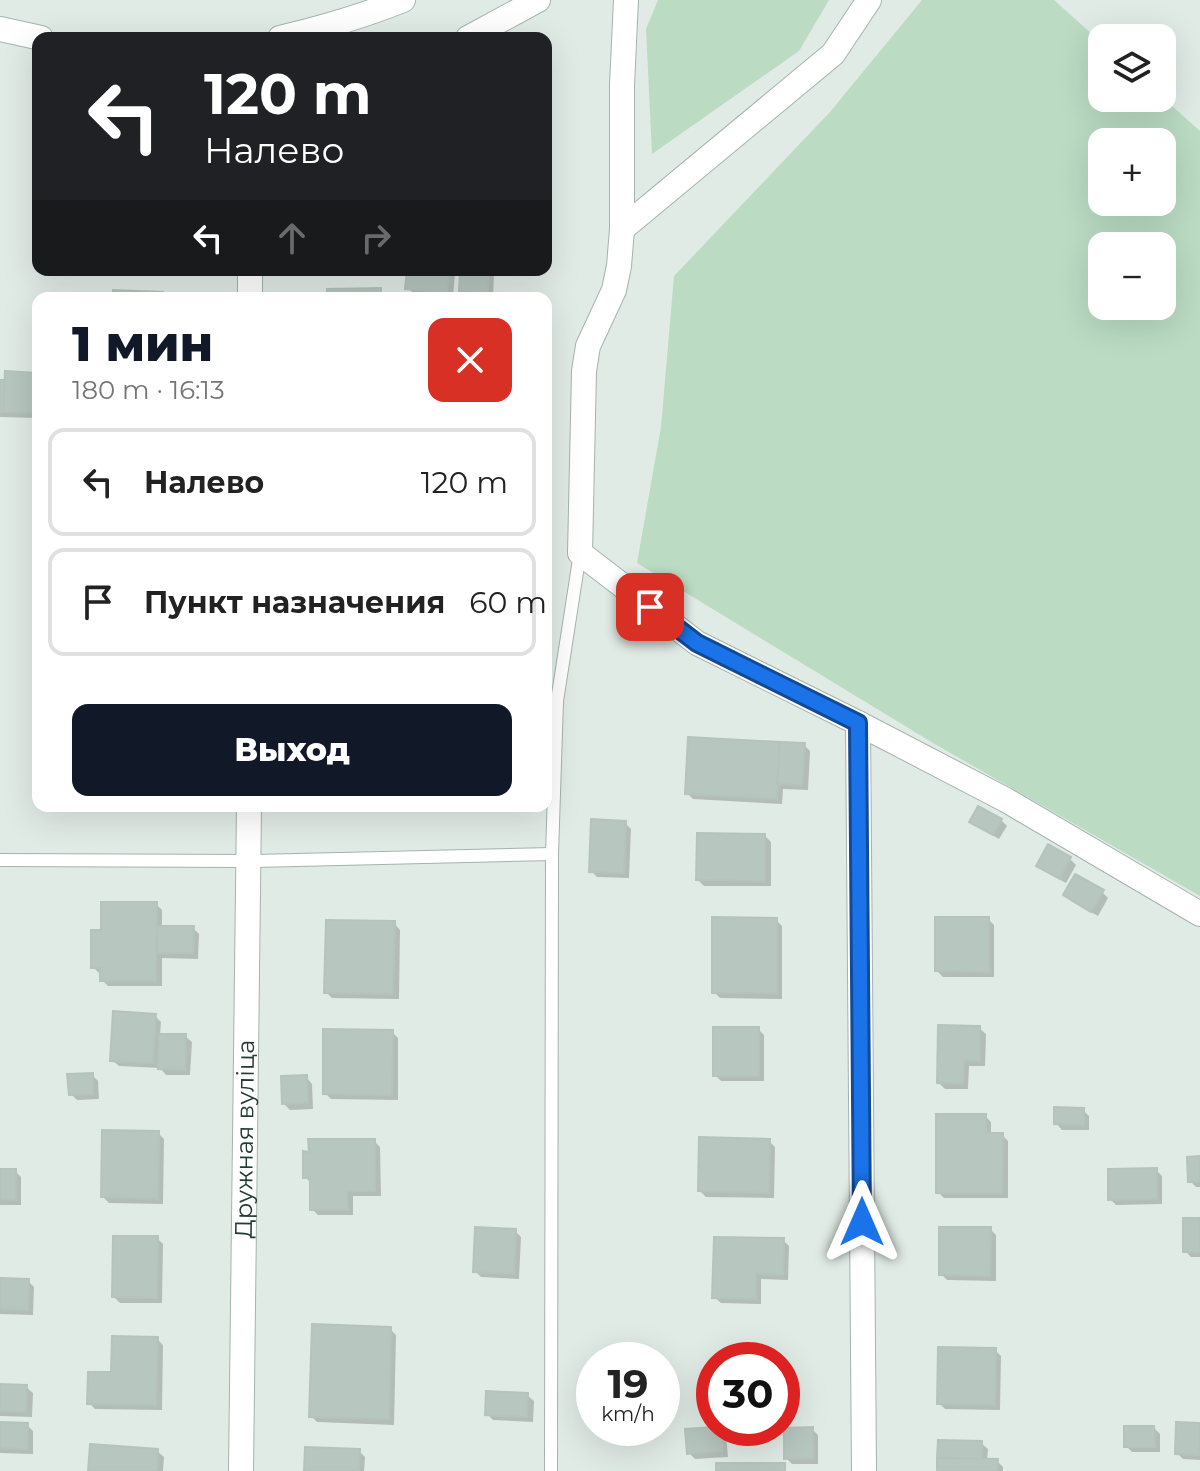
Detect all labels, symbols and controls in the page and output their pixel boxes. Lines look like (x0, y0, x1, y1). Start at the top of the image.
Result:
map controls (1088, 24, 1176, 320)
button: layers (1088, 24, 1176, 112)
text: 120 m (204, 60, 372, 128)
icon: left (72, 64, 176, 168)
text: Налево (204, 128, 344, 172)
button: + (1088, 128, 1176, 216)
icon: left (186, 216, 230, 260)
icon: ahead (270, 216, 314, 260)
icon: right (354, 216, 398, 260)
button: − (1088, 232, 1176, 320)
text: 1 мин (72, 315, 213, 373)
button: close (428, 318, 512, 402)
text: 180 m · 16:13 (72, 374, 225, 406)
icon: left (76, 460, 120, 504)
text: Налево (144, 464, 264, 501)
text: 120 m (421, 464, 508, 501)
pin (616, 573, 684, 641)
icon: arrive (76, 580, 120, 624)
text: Пункт назначения (144, 584, 445, 621)
text: 60 m (469, 584, 547, 621)
icon: arrive (628, 585, 672, 629)
button: Выход (72, 704, 512, 796)
street label: Дружная вуліца (229, 1040, 260, 1238)
position arrow (820, 1180, 904, 1264)
speed limit sign: 30 (696, 1342, 800, 1446)
text: 19 (607, 1359, 649, 1408)
text: km/h (601, 1402, 655, 1426)

